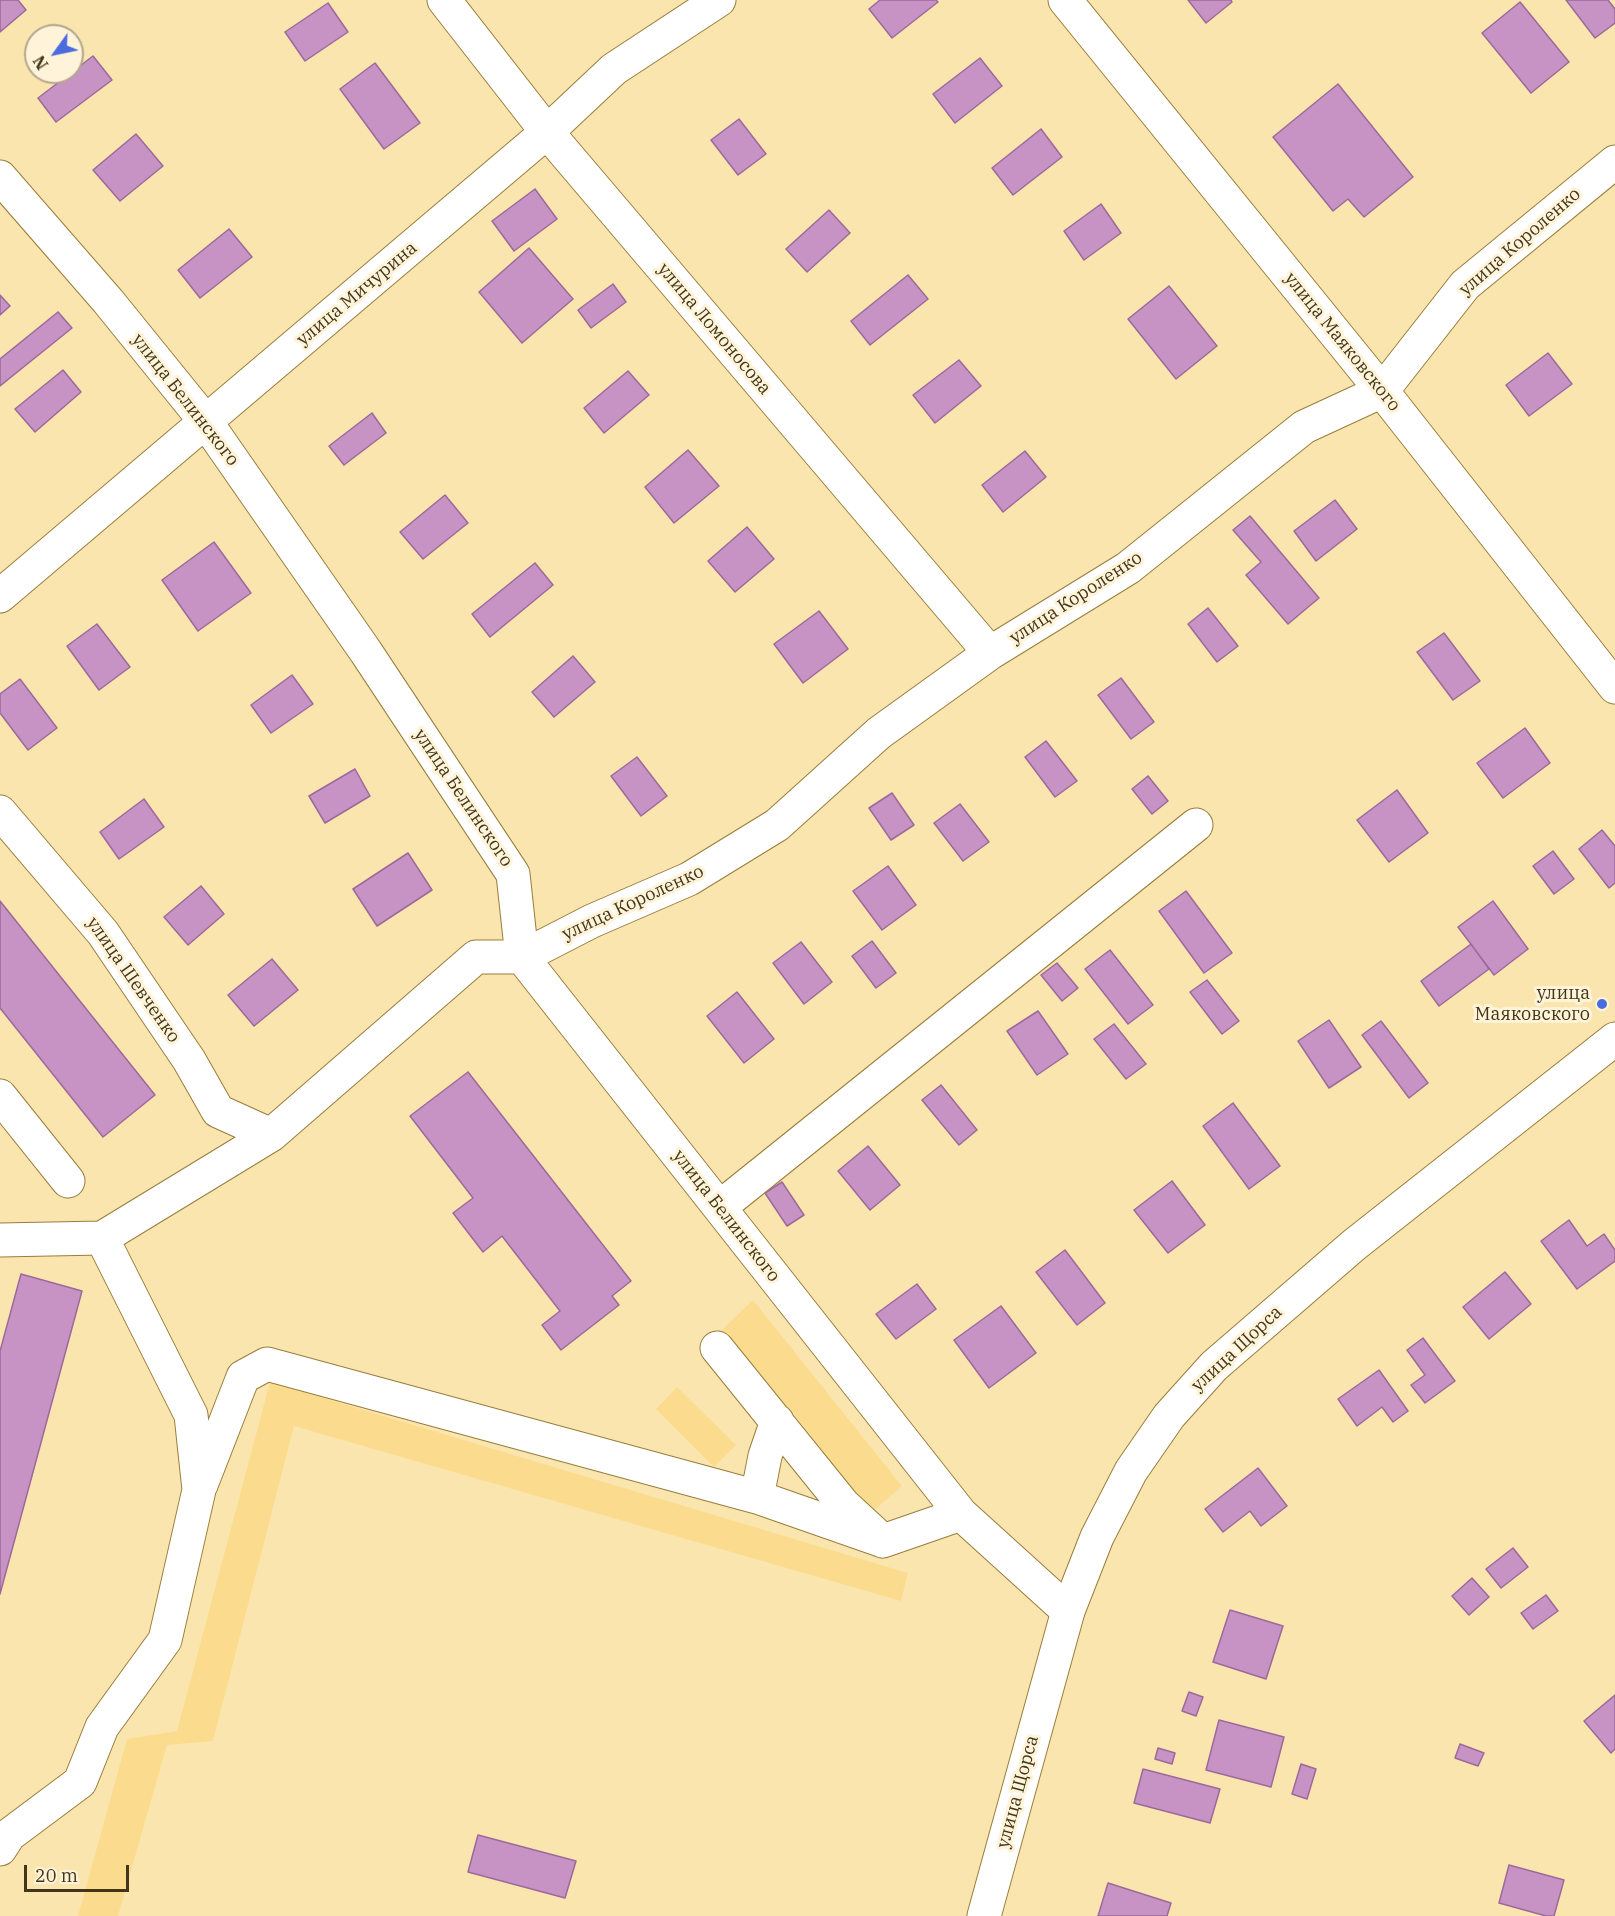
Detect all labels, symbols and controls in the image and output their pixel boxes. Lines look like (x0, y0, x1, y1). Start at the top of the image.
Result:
north arrow (24, 24, 84, 84)
text: N (29, 52, 52, 73)
street label: улица Короленко (1455, 183, 1585, 301)
street label: улица Мичурина (292, 237, 422, 351)
street label: улица Ломоносова (653, 259, 775, 399)
street label: улица Маяковского (1279, 268, 1405, 416)
street label: улица Белинского (127, 330, 243, 470)
street label: улица Короленко (1006, 547, 1146, 649)
street label: улица Белинского (409, 725, 517, 871)
street label: улица Короленко (559, 861, 707, 945)
street label: улица Шевченко (82, 913, 184, 1047)
place label: улица Маяковского (1475, 983, 1590, 1026)
marker: улица Маяковского (1595, 997, 1609, 1011)
street label: улица Белинского (668, 1146, 784, 1286)
street label: улица Щорса (1187, 1302, 1287, 1396)
street label: улица Щорса (993, 1733, 1043, 1851)
scale bar (27, 1853, 132, 1891)
text: 20 m (35, 1864, 78, 1887)

